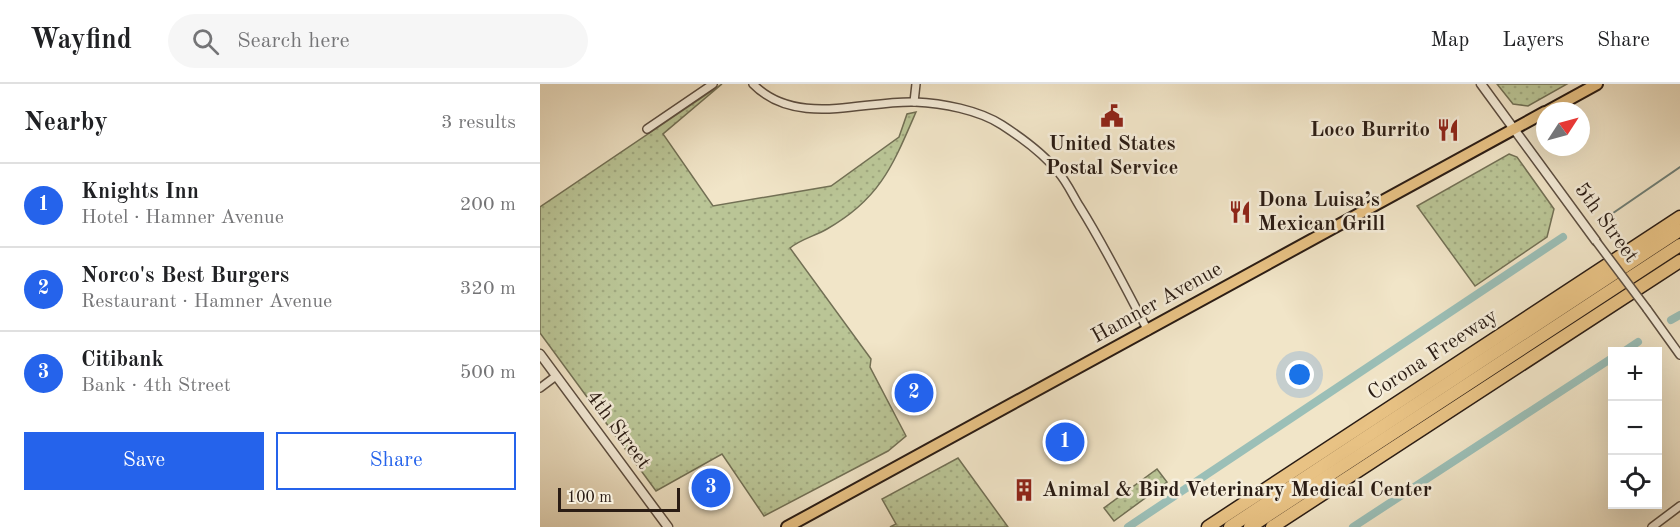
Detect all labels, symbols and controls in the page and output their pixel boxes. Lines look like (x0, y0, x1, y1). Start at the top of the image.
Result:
search box (168, 14, 588, 68)
icon: search (189, 25, 222, 58)
text: Wayfind (30, 27, 132, 55)
text: Search here (237, 30, 350, 52)
text: Map (1430, 30, 1469, 51)
text: Layers (1502, 30, 1564, 51)
text: Share (1597, 30, 1650, 51)
north arrow (1536, 102, 1590, 156)
public building icon: United States Postal Service (1099, 103, 1125, 129)
text: Nearby (24, 110, 108, 136)
text: 3 results (441, 113, 516, 133)
restaurant icon: Loco Burrito (1435, 117, 1461, 143)
place label: Loco Burrito (1310, 120, 1430, 141)
place label: United States Postal Service (1045, 134, 1179, 179)
street label: 5th Street (1570, 179, 1642, 267)
text: Knights Inn (81, 181, 199, 203)
place label: Dona Luisa’s Mexican Grill (1258, 190, 1385, 235)
text: 1 (38, 195, 49, 215)
text: 200 m (460, 195, 516, 215)
restaurant icon: Dona Luisa’s Mexican Grill (1227, 199, 1253, 225)
text: Hotel · Hamner Avenue (81, 208, 284, 228)
street label: Hamner Avenue (1088, 258, 1226, 348)
text: Norco's Best Burgers (81, 265, 289, 287)
text: 2 (38, 279, 49, 299)
text: 320 m (460, 279, 516, 299)
text: Restaurant · Hamner Avenue (81, 292, 332, 312)
street label: Corona Freeway (1364, 305, 1502, 405)
map controls (1608, 347, 1662, 509)
button: + (1608, 347, 1662, 401)
text: Citibank (81, 349, 164, 371)
your location (1285, 360, 1314, 389)
text: 3 (38, 363, 49, 383)
text: 500 m (460, 363, 516, 383)
pin: 2 (894, 370, 934, 416)
text: Bank · 4th Street (81, 376, 231, 396)
street label: 4th Street (582, 387, 654, 473)
button: − (1608, 401, 1662, 455)
pin: 1 (1046, 420, 1084, 464)
button: Save (24, 432, 264, 490)
button: Share (276, 432, 516, 490)
button: locate (1608, 455, 1662, 509)
pin: 3 (692, 466, 730, 510)
building icon: Animal & Bird Veterinary Medical Center (1011, 477, 1037, 503)
place label: Animal & Bird Veterinary Medical Center (1042, 480, 1432, 501)
scale bar (558, 485, 680, 512)
text: 100 m (567, 490, 612, 506)

